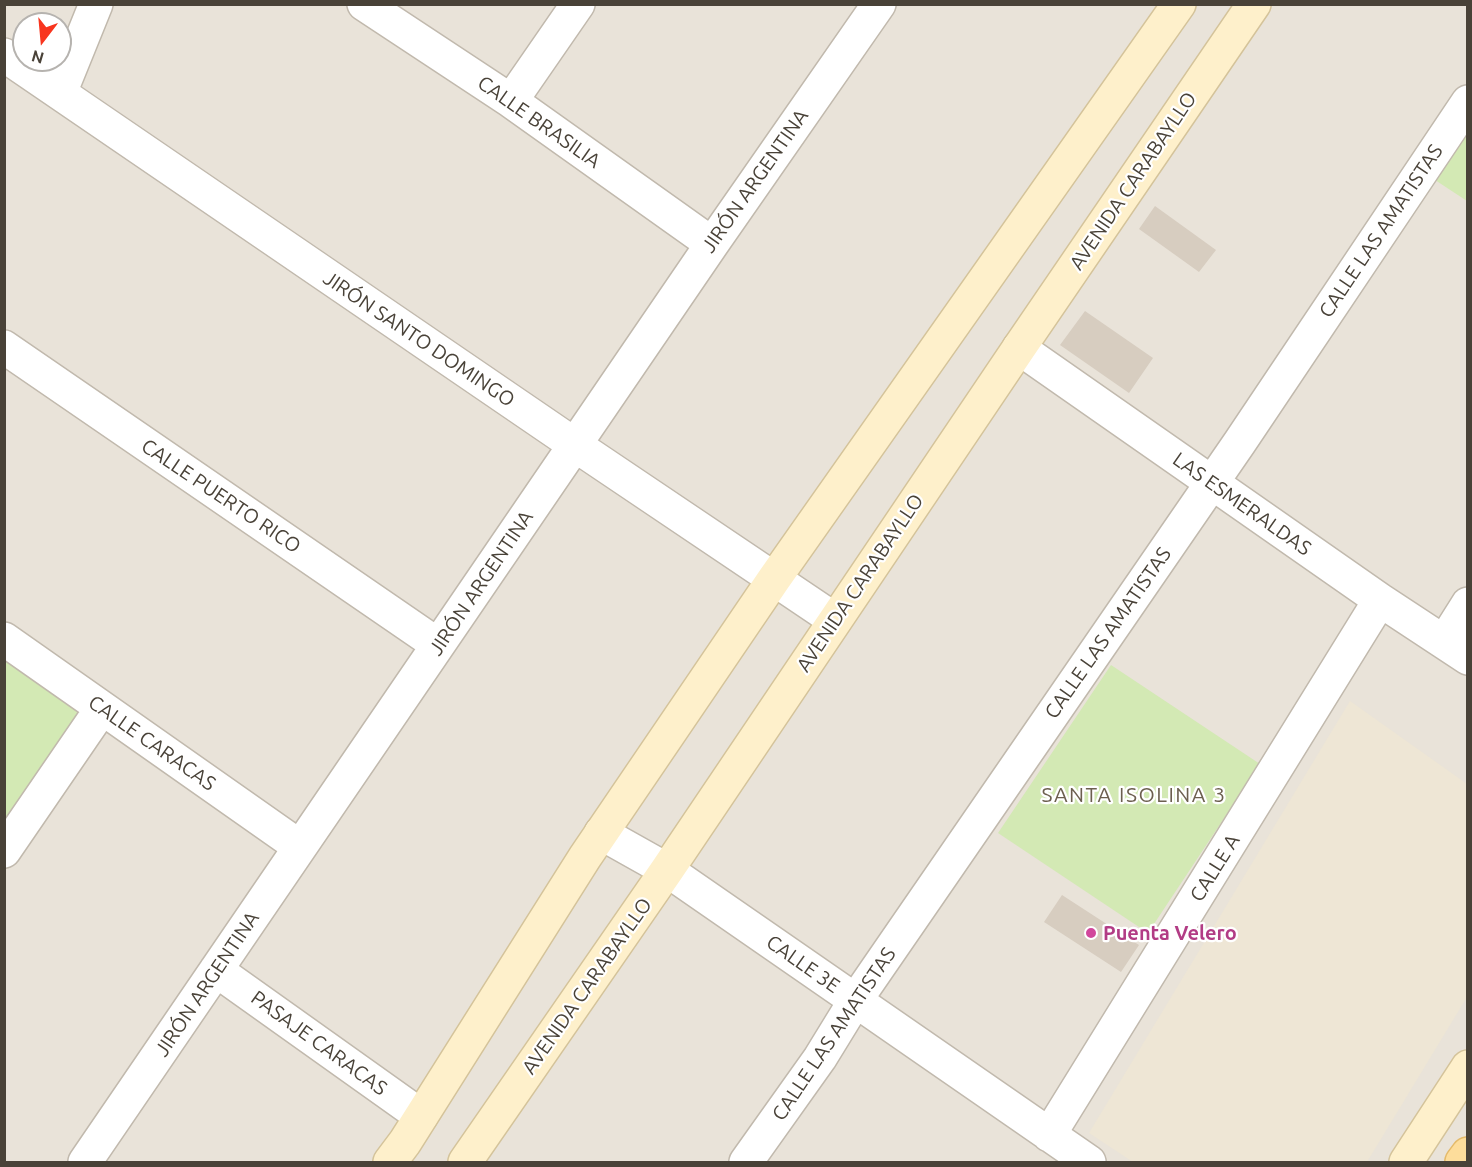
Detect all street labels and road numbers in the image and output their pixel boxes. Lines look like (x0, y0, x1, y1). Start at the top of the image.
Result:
street label: CALLE BRASILIA (473, 71, 605, 173)
street label: AVENIDA CARABAYLLO (1064, 87, 1202, 275)
street label: JIRÓN ARGENTINA (697, 105, 813, 257)
street label: CALLE LAS AMATISTAS (1314, 140, 1448, 322)
street label: JIRÓN SANTO DOMINGO (319, 266, 519, 412)
street label: CALLE PUERTO RICO (137, 434, 305, 558)
street label: LAS ESMERALDAS (1168, 447, 1316, 561)
street label: AVENIDA CARABAYLLO (791, 489, 929, 677)
street label: JIRÓN ARGENTINA (424, 506, 538, 660)
street label: CALLE LAS AMATISTAS (1040, 543, 1176, 723)
street label: CALLE CARACAS (84, 690, 220, 796)
street label: CALLE A (1185, 830, 1245, 906)
street label: AVENIDA CARABAYLLO (517, 893, 657, 1079)
street label: JIRÓN ARGENTINA (150, 907, 264, 1061)
street label: CALLE 3E (762, 930, 844, 998)
street label: CALLE LAS AMATISTAS (767, 943, 901, 1125)
street label: PASAJE CARACAS (246, 986, 392, 1100)

